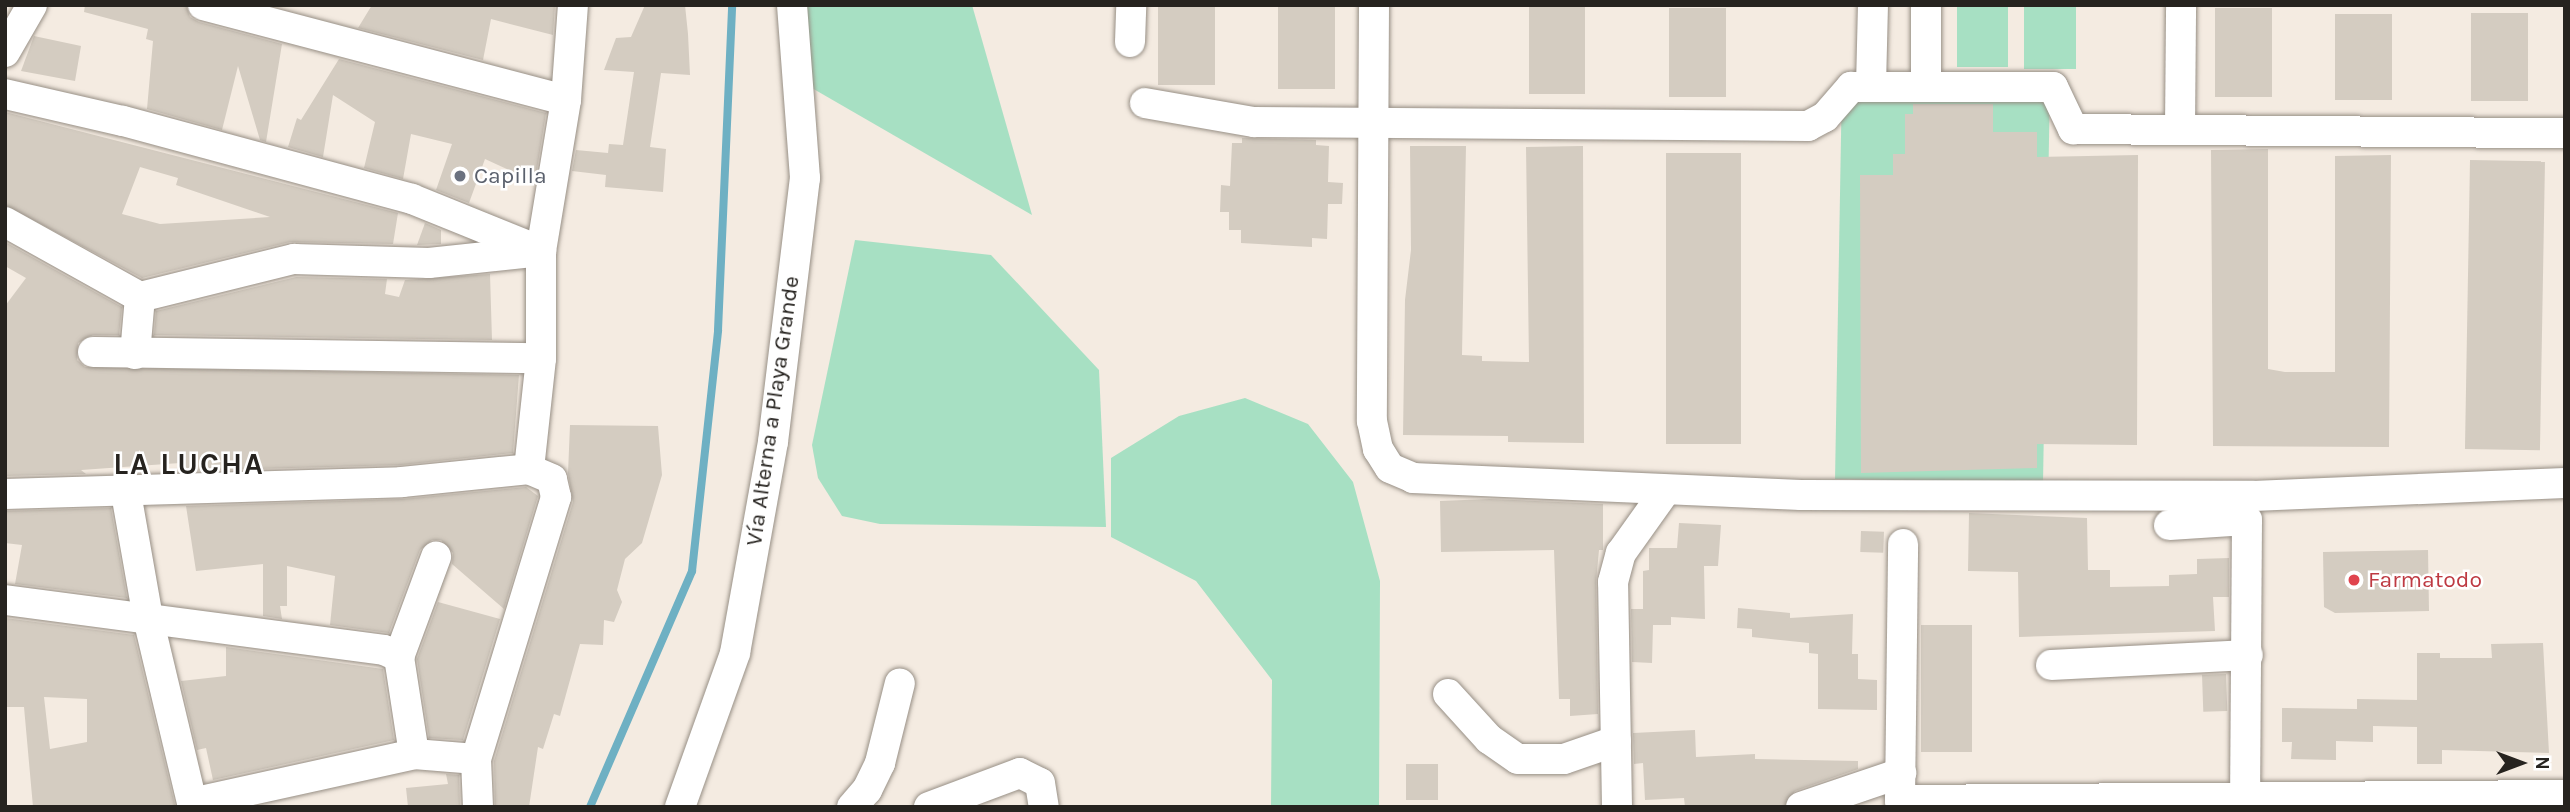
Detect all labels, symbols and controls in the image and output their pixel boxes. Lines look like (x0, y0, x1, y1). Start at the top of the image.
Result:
place label: Capilla (474, 162, 547, 190)
marker: Capilla (452, 168, 468, 184)
street label: Vía Alterna a Playa Grande (740, 274, 806, 548)
district label: LA LUCHA (114, 446, 264, 482)
place label: Farmatodo (2368, 566, 2482, 594)
marker: Farmatodo (2346, 572, 2362, 588)
north arrow (2486, 728, 2556, 798)
text: N (2531, 756, 2553, 770)

